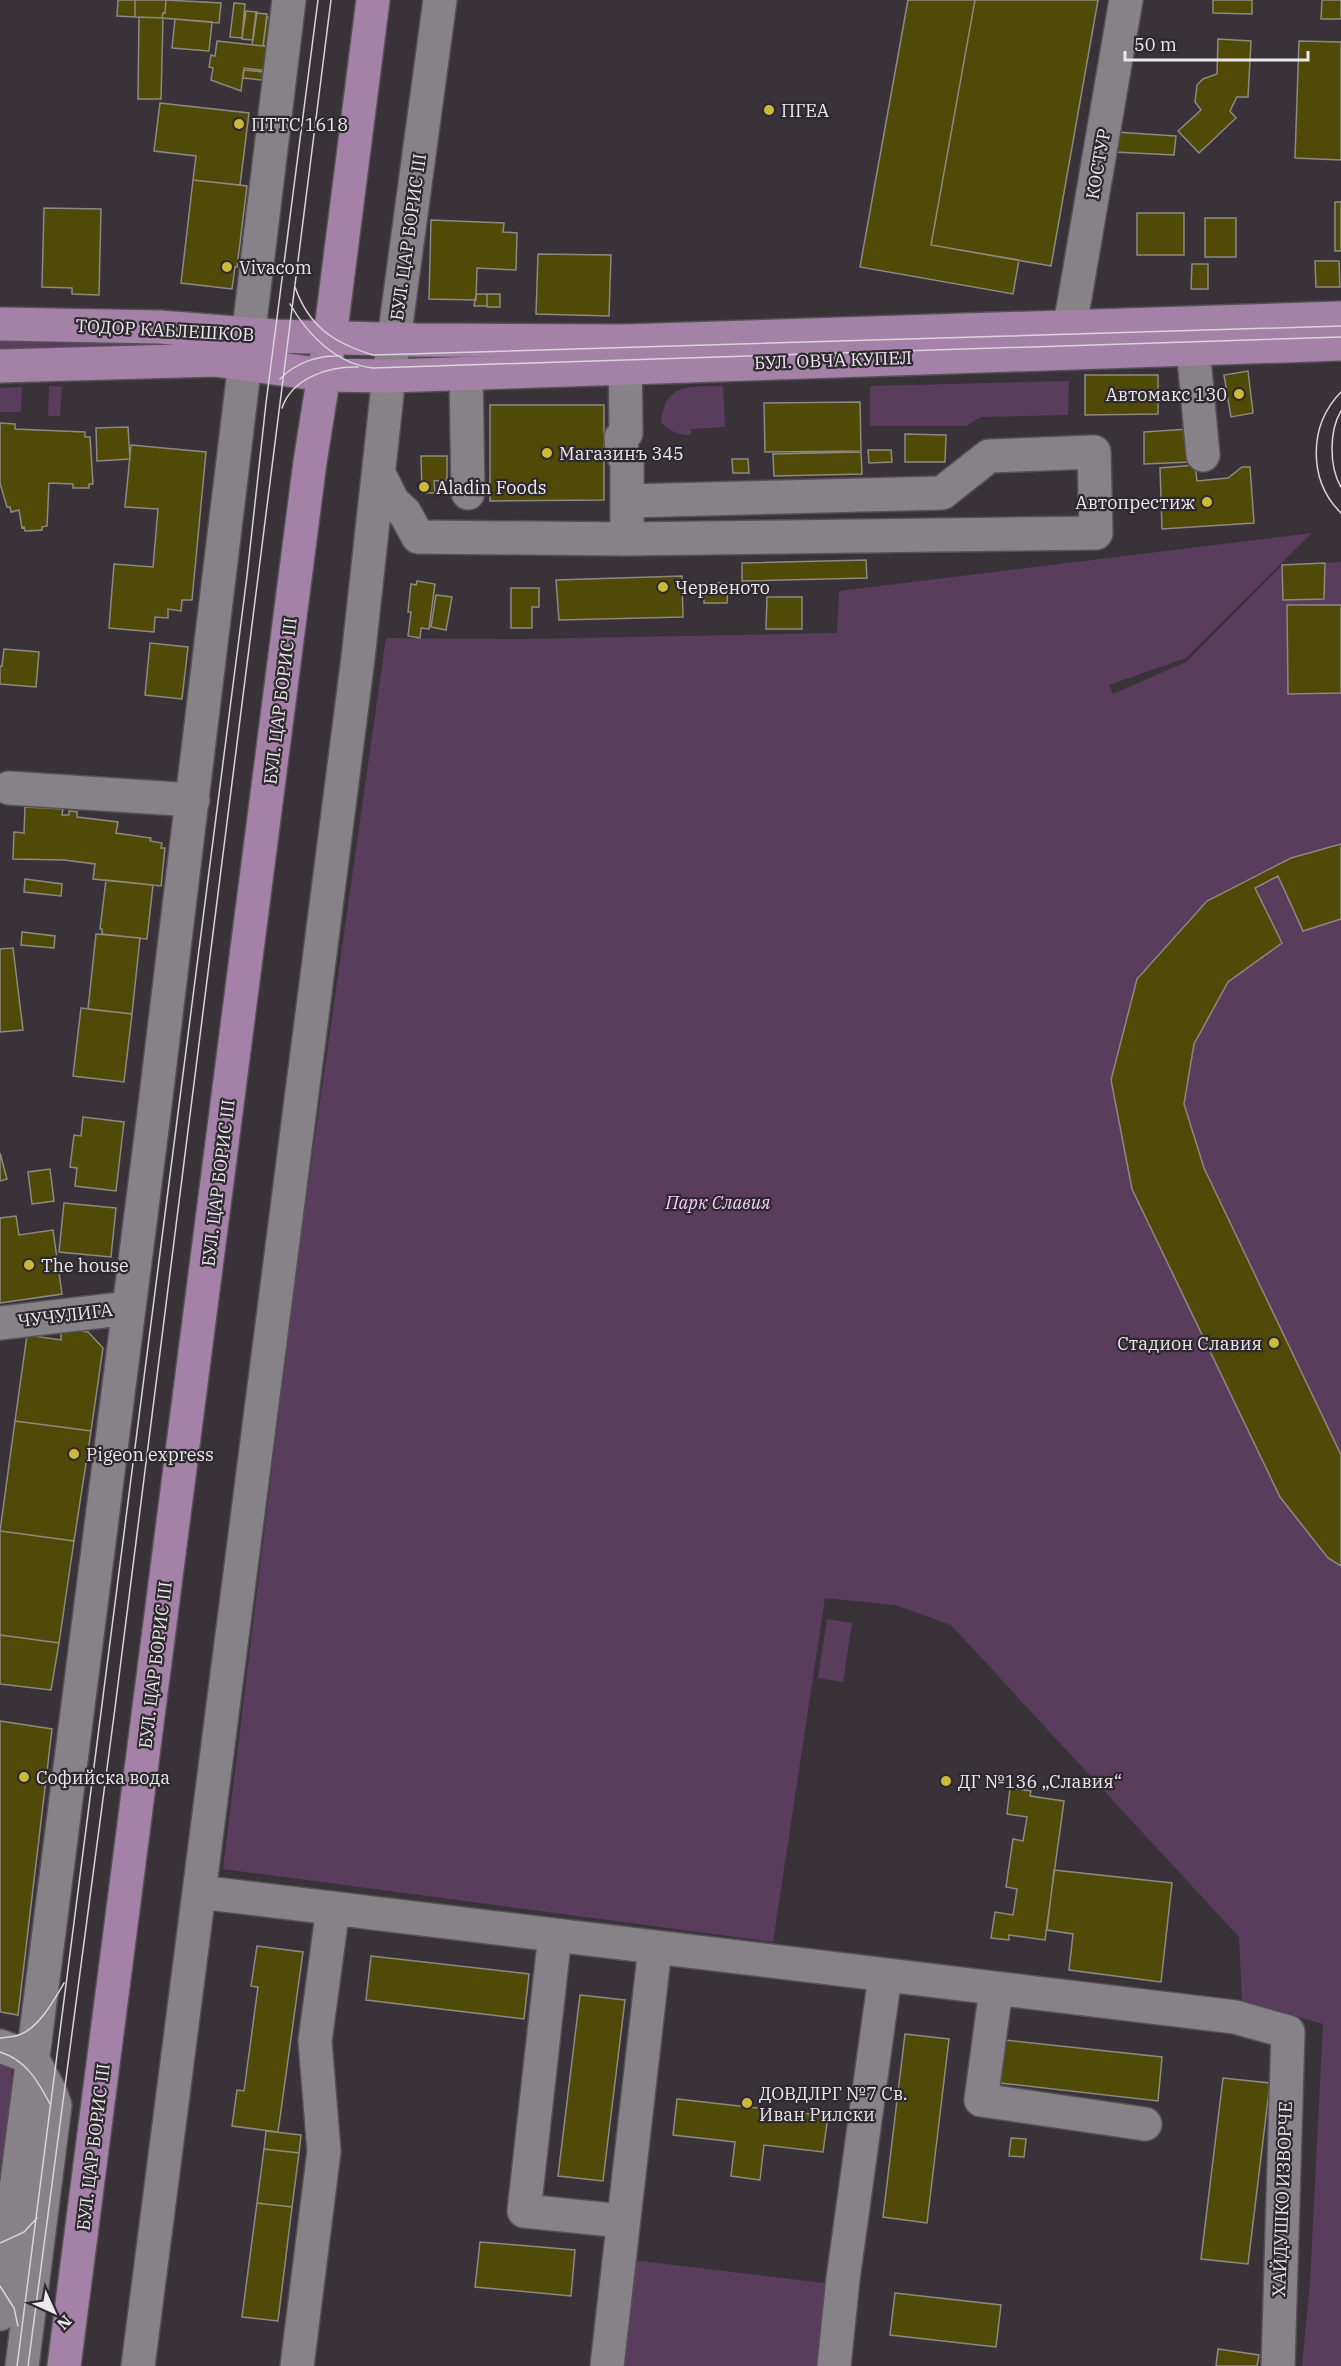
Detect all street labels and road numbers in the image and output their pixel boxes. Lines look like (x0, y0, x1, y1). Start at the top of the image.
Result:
street label: КОСТУР (1080, 127, 1116, 201)
street label: БУЛ. ЦАР БОРИС III (385, 152, 431, 322)
street label: ТОДОР КАБЛЕШКОВ (75, 314, 255, 346)
street label: БУЛ. ОВЧА КУПЕЛ (754, 346, 912, 374)
street label: БУЛ. ЦАР БОРИС III (258, 616, 302, 786)
street label: БУЛ. ЦАР БОРИС III (196, 1098, 240, 1268)
street label: ЧУЧУЛИГА (16, 1298, 114, 1332)
street label: БУЛ. ЦАР БОРИС III (133, 1580, 177, 1750)
street label: БУЛ. ЦАР БОРИС III (71, 2062, 115, 2232)
street label: ХАЙДУШКО ИЗВОРЧЕ (1267, 2101, 1297, 2297)

